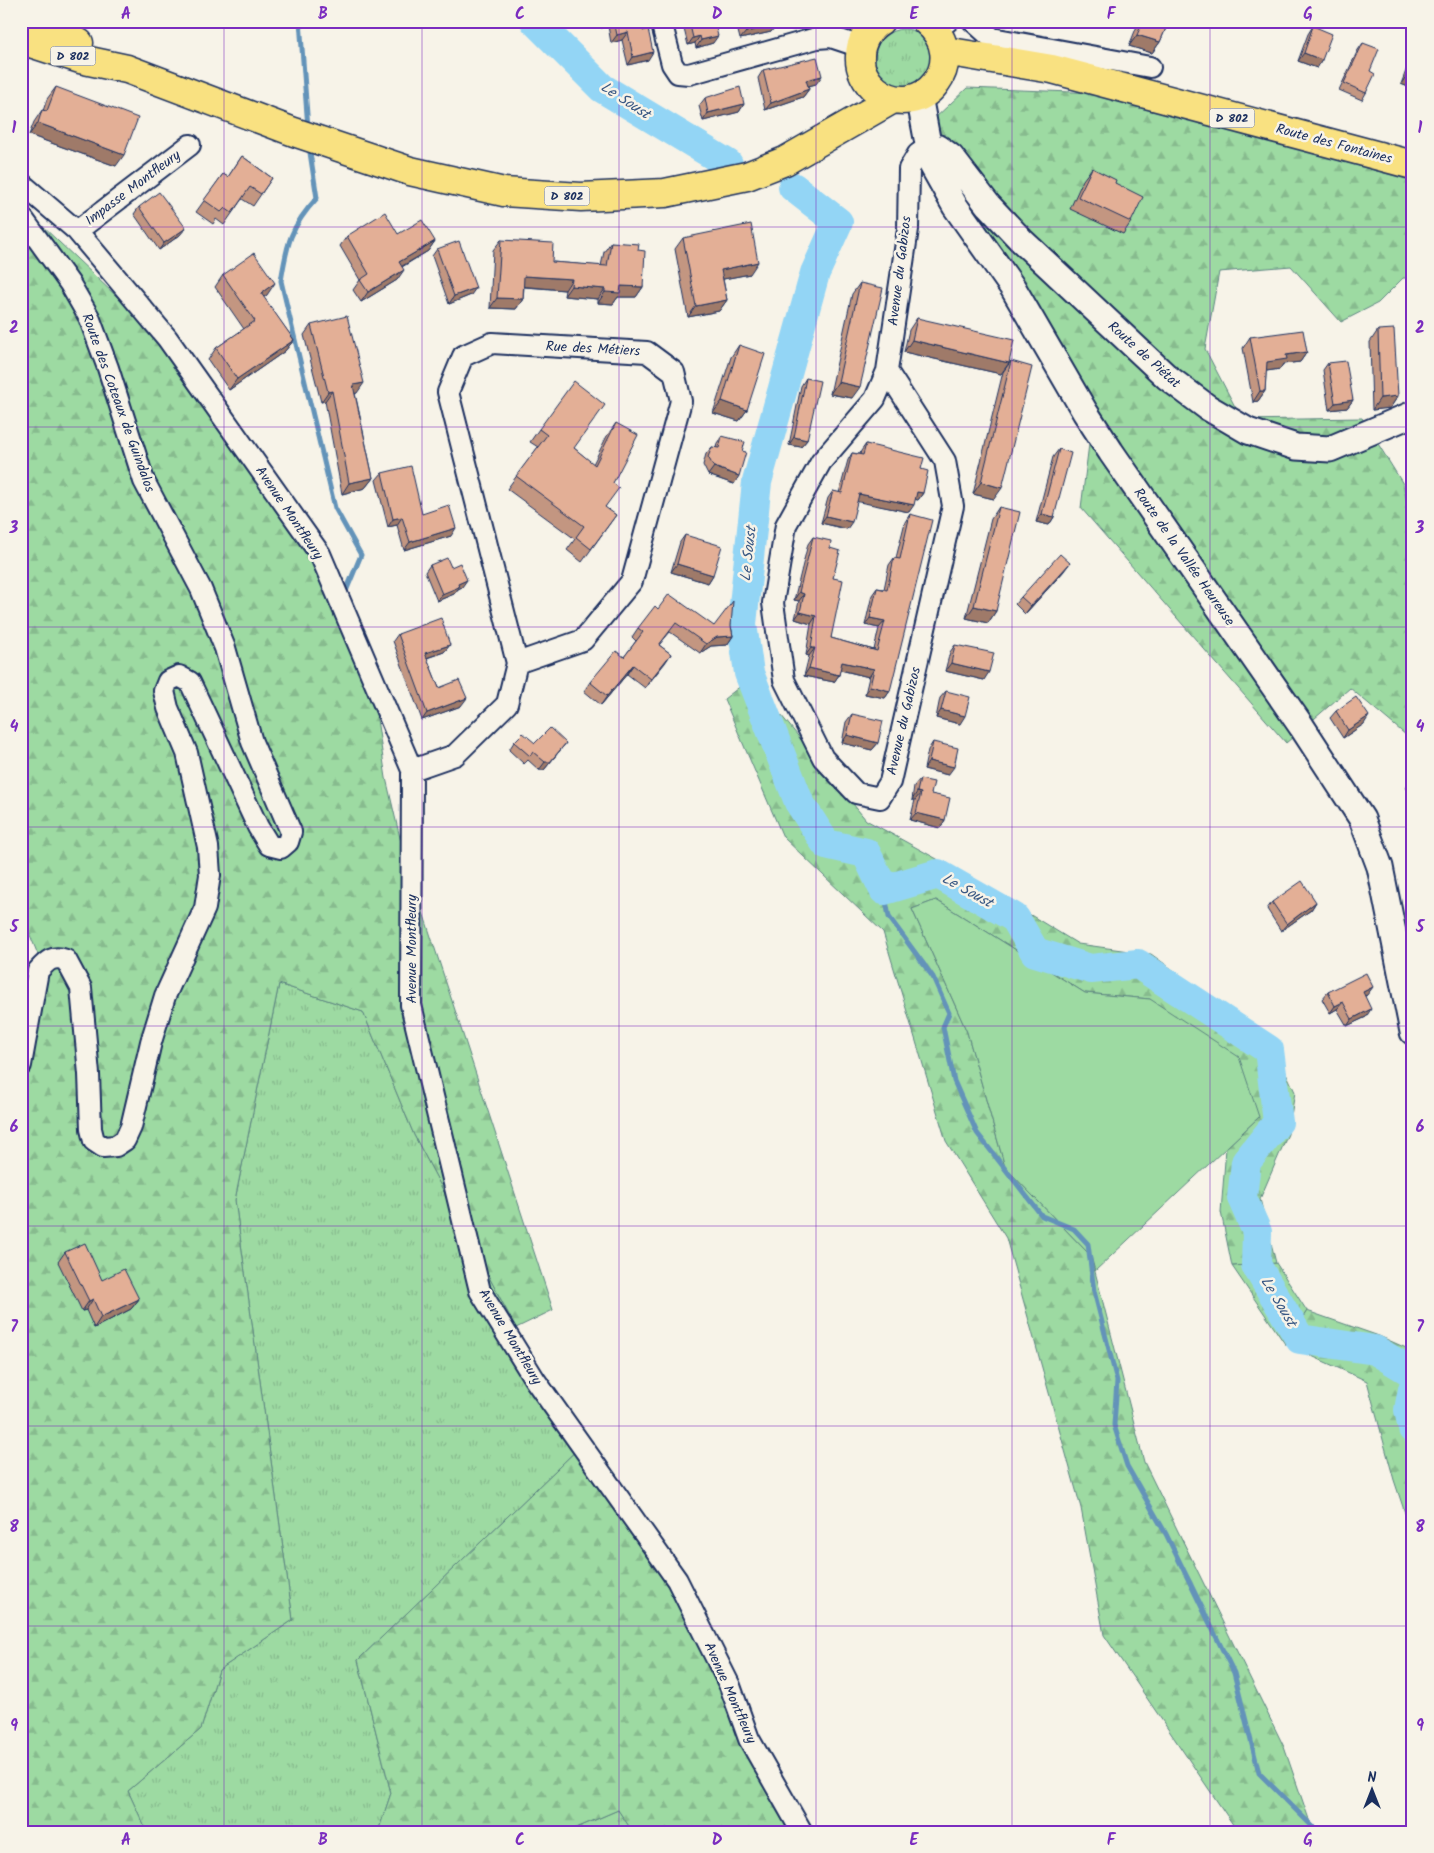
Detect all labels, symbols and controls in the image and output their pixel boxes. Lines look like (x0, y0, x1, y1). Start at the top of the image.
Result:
text: A (121, 2, 131, 27)
text: B (318, 2, 328, 27)
text: C (515, 2, 525, 27)
text: D (712, 2, 723, 27)
text: E (910, 2, 920, 27)
text: F (1107, 2, 1117, 27)
text: G (1303, 2, 1313, 27)
road number: D 802 (50, 46, 96, 66)
water label: Le Soust (595, 76, 656, 127)
road number: D 802 (1210, 109, 1254, 128)
text: 1 (12, 116, 17, 141)
text: 1 (1418, 116, 1423, 141)
street label: Route des Fontaines (1273, 118, 1395, 170)
street label: Impasse Montfleury (81, 144, 186, 231)
road number: D 802 (544, 187, 590, 206)
street label: Avenue du Gabizos (882, 215, 918, 327)
street label: Route des Coteaux de Guindalos (75, 310, 161, 496)
text: 2 (9, 316, 19, 341)
street label: Route de Piétat (1102, 316, 1186, 394)
text: 2 (1415, 316, 1425, 341)
street label: Rue des Métiers (545, 336, 641, 362)
street label: Avenue Montfleury (249, 462, 329, 565)
street label: Route de la Vallée Heureuse (1128, 483, 1241, 631)
text: 3 (9, 516, 19, 541)
text: 3 (1415, 516, 1425, 541)
water label: Le Soust (734, 523, 764, 583)
street label: Avenue du Gabizos (881, 665, 927, 777)
text: 4 (10, 715, 19, 740)
text: 4 (1416, 715, 1425, 740)
water label: Le Soust (937, 867, 999, 916)
street label: Avenue Montfleury (401, 894, 423, 1003)
text: 5 (9, 915, 20, 940)
text: 5 (1415, 915, 1426, 940)
text: 6 (10, 1115, 19, 1140)
text: 6 (1416, 1115, 1425, 1140)
water label: Le Soust (1254, 1272, 1304, 1334)
street label: Avenue Montfleury (473, 1285, 548, 1390)
text: 7 (10, 1315, 18, 1340)
text: 7 (1416, 1315, 1424, 1340)
text: 8 (9, 1515, 19, 1540)
text: 8 (1415, 1515, 1425, 1540)
street label: Avenue Montfleury (698, 1639, 762, 1748)
text: 9 (10, 1714, 18, 1739)
text: 9 (1416, 1714, 1424, 1739)
north arrow (1346, 1766, 1396, 1816)
text: N (1368, 1767, 1377, 1789)
text: A (121, 1828, 131, 1853)
text: B (318, 1828, 328, 1853)
text: C (515, 1828, 525, 1853)
text: D (712, 1828, 723, 1853)
text: E (910, 1828, 920, 1853)
text: F (1107, 1828, 1117, 1853)
text: G (1303, 1828, 1313, 1853)

